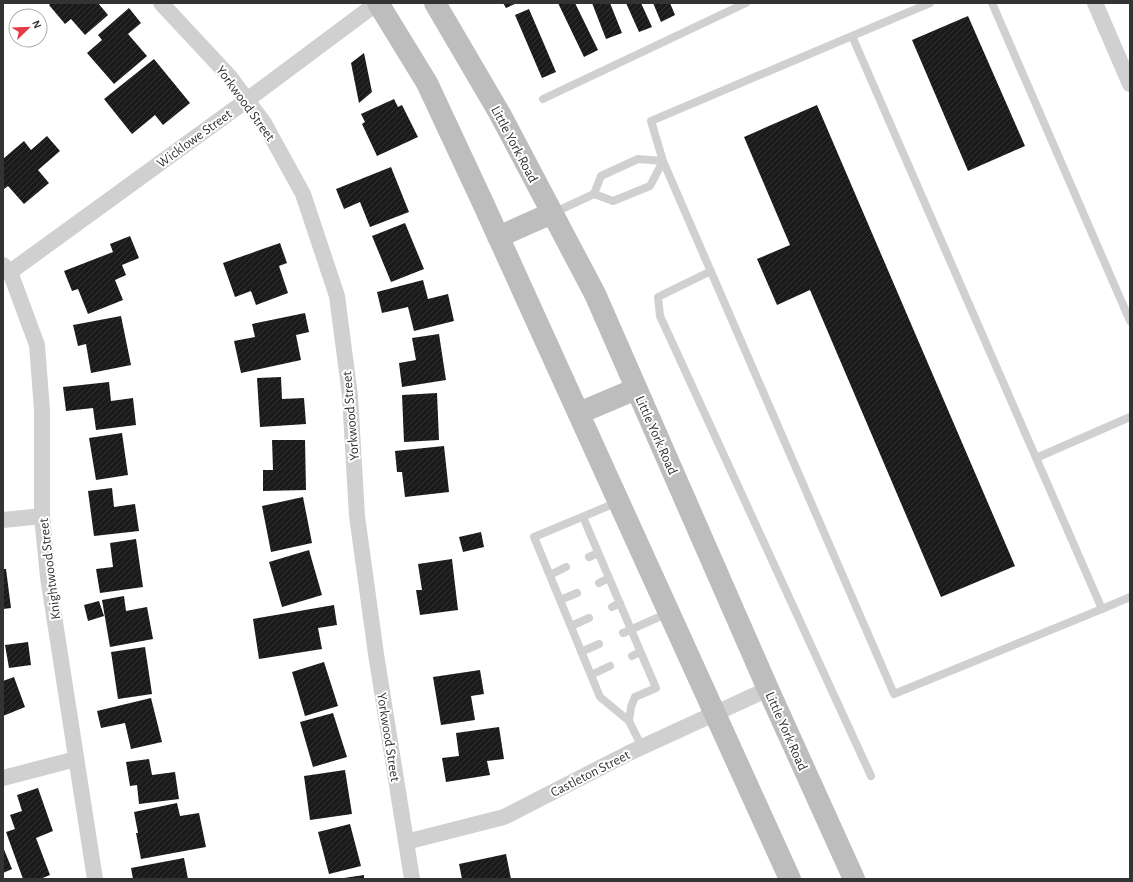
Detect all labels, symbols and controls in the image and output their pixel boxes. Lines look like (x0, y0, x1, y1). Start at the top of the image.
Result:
north arrow (8, 8, 48, 48)
text: N (30, 19, 43, 30)
street label: Yorkwood Street (213, 63, 278, 144)
street label: Little York Road (488, 104, 540, 185)
street label: Wicklowe Street (155, 107, 235, 171)
street label: Yorkwood Street (340, 370, 362, 461)
street label: Little York Road (632, 394, 680, 477)
street label: Knightwood Street (37, 517, 63, 620)
street label: Little York Road (762, 690, 810, 773)
street label: Yorkwood Street (374, 692, 402, 783)
street label: Castleton Street (549, 748, 633, 800)

